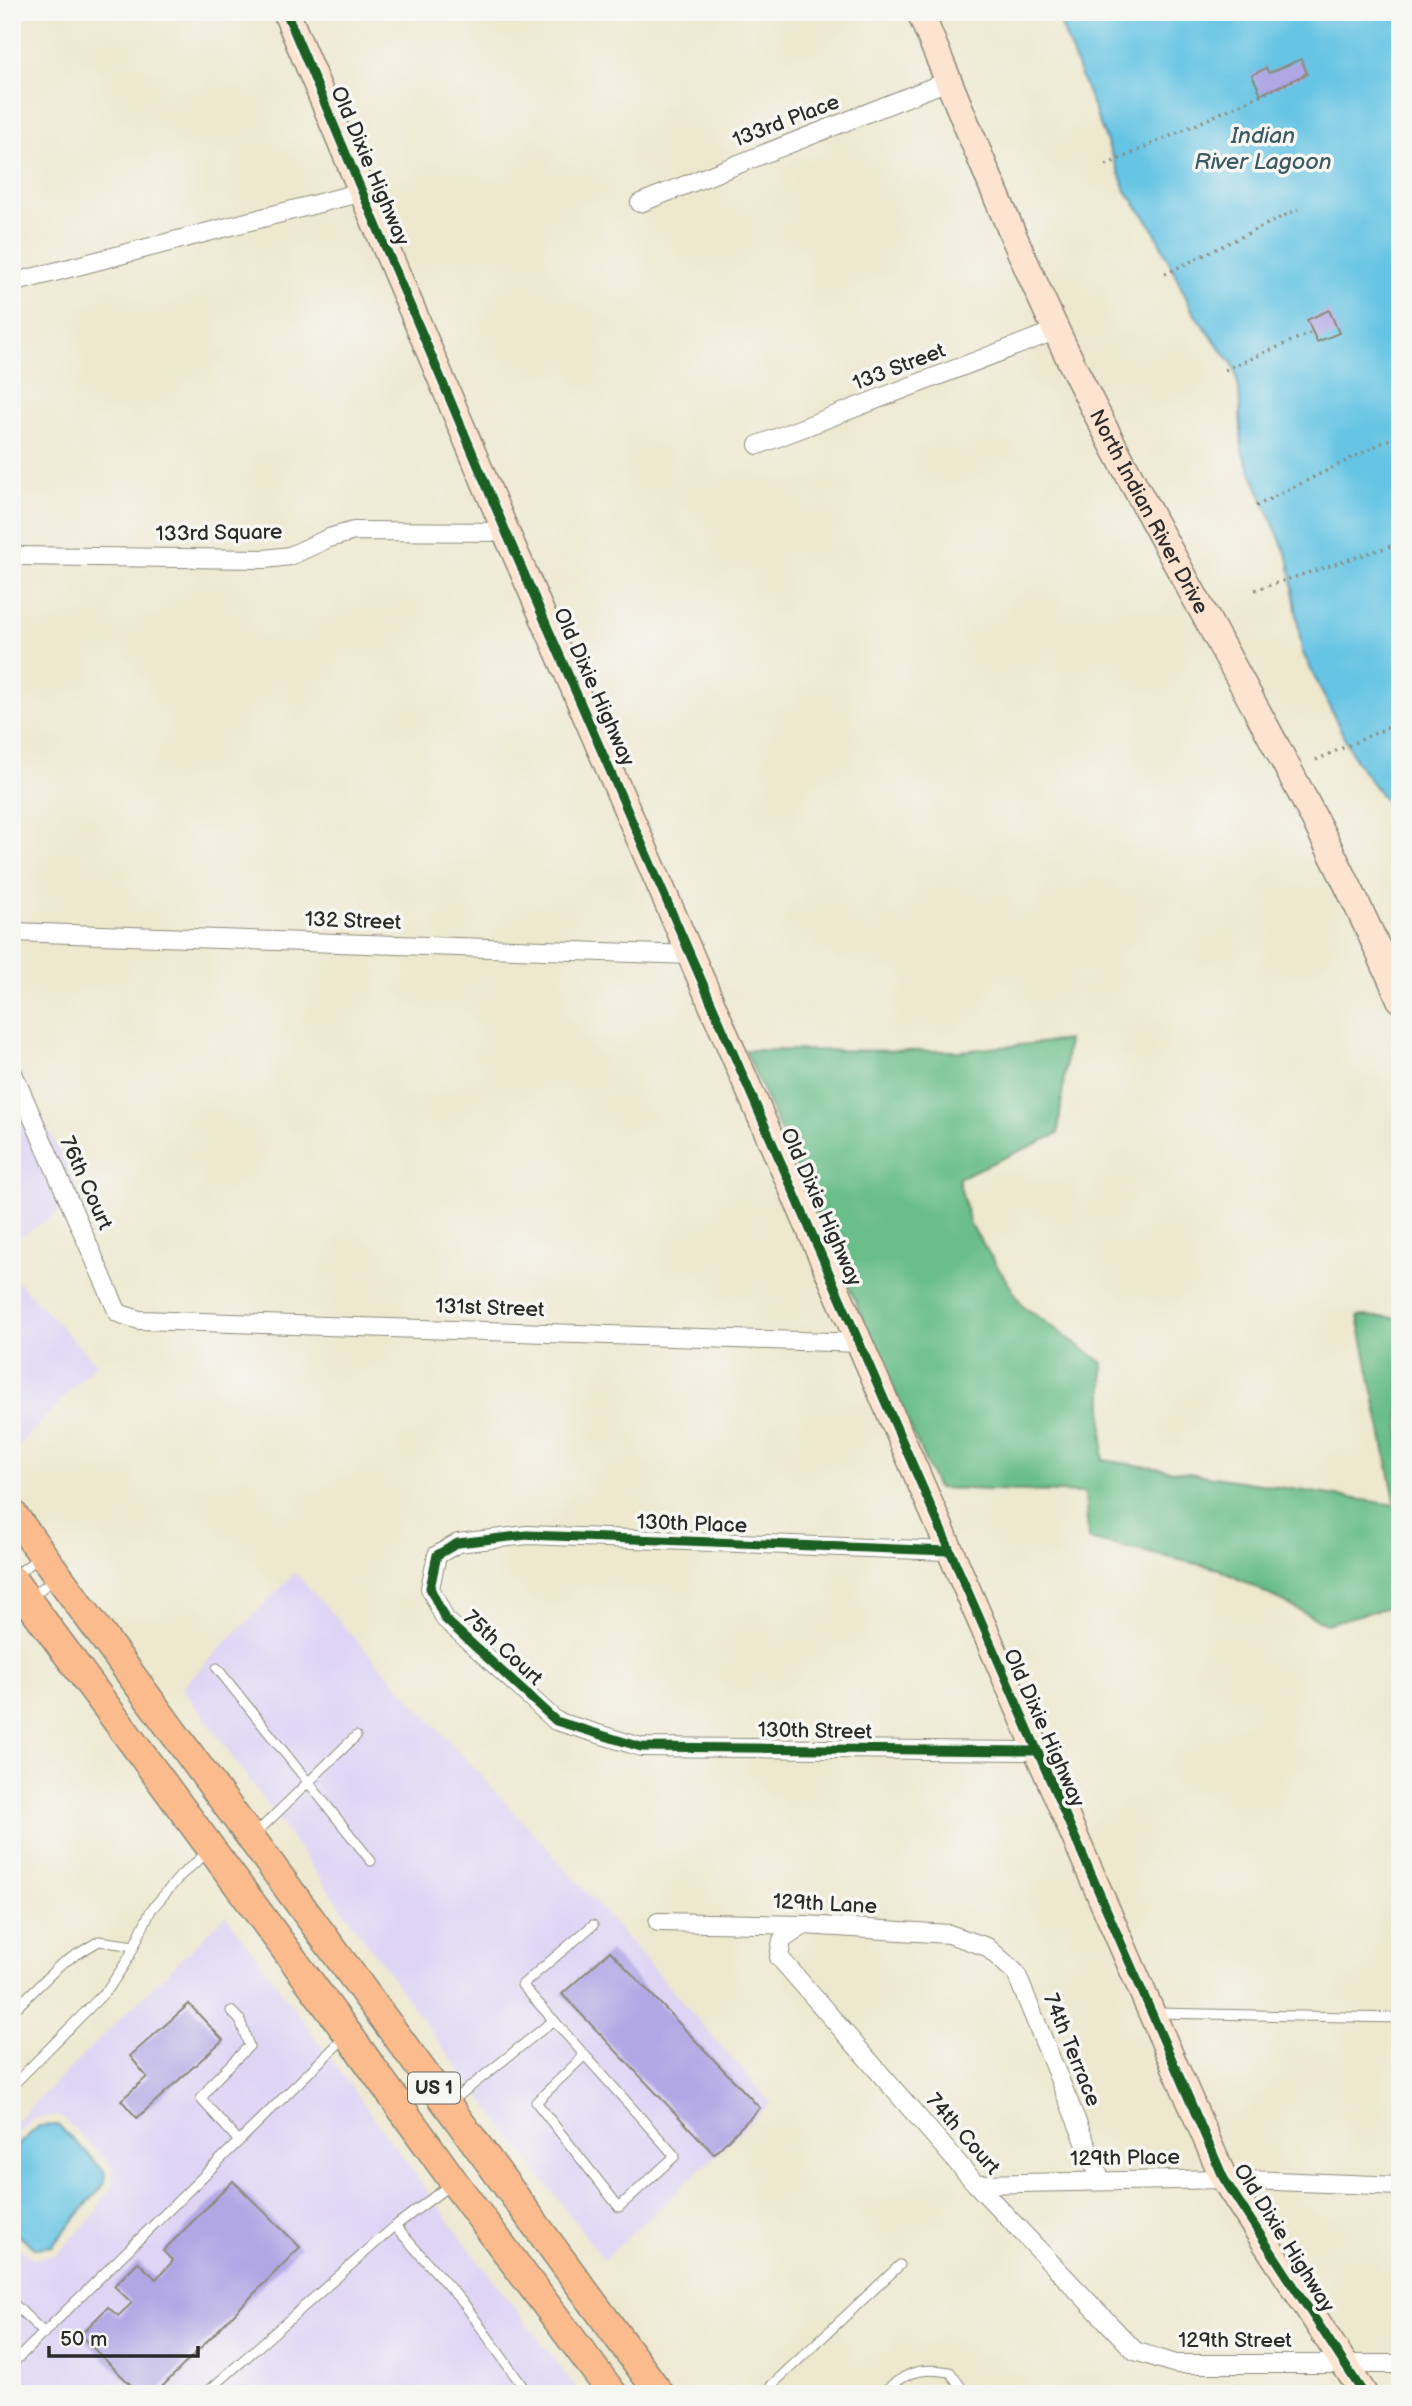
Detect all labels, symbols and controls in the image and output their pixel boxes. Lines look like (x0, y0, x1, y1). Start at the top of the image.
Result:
street label: Old Dixie Highway (325, 83, 415, 250)
street label: 133rd Place (729, 89, 843, 153)
water label: Indian River Lagoon (1194, 122, 1332, 176)
street label: 133 Street (849, 338, 949, 396)
street label: North Indian River Drive (1084, 405, 1214, 618)
street label: 133rd Square (156, 519, 282, 547)
street label: Old Dixie Highway (548, 604, 640, 770)
street label: 132 Street (304, 907, 402, 935)
street label: Old Dixie Highway (775, 1124, 867, 1290)
street label: 76th Court (54, 1132, 118, 1234)
street label: 131st Street (435, 1294, 545, 1322)
street label: 130th Place (636, 1510, 748, 1538)
street label: 75th Court (458, 1605, 548, 1691)
street label: Old Dixie Highway (998, 1645, 1090, 1811)
street label: 130th Street (758, 1718, 873, 1745)
street label: 129th Lane (772, 1889, 878, 1919)
street label: 74th Terrace (1038, 1990, 1106, 2110)
road number: US 1 (408, 2072, 460, 2104)
street label: 74th Court (921, 2088, 1005, 2180)
street label: 129th Place (1070, 2145, 1180, 2171)
street label: Old Dixie Highway (1228, 2159, 1340, 2317)
scale bar (49, 2315, 198, 2359)
text: 50 m (60, 2327, 107, 2352)
street label: 129th Street (1178, 2328, 1292, 2353)

